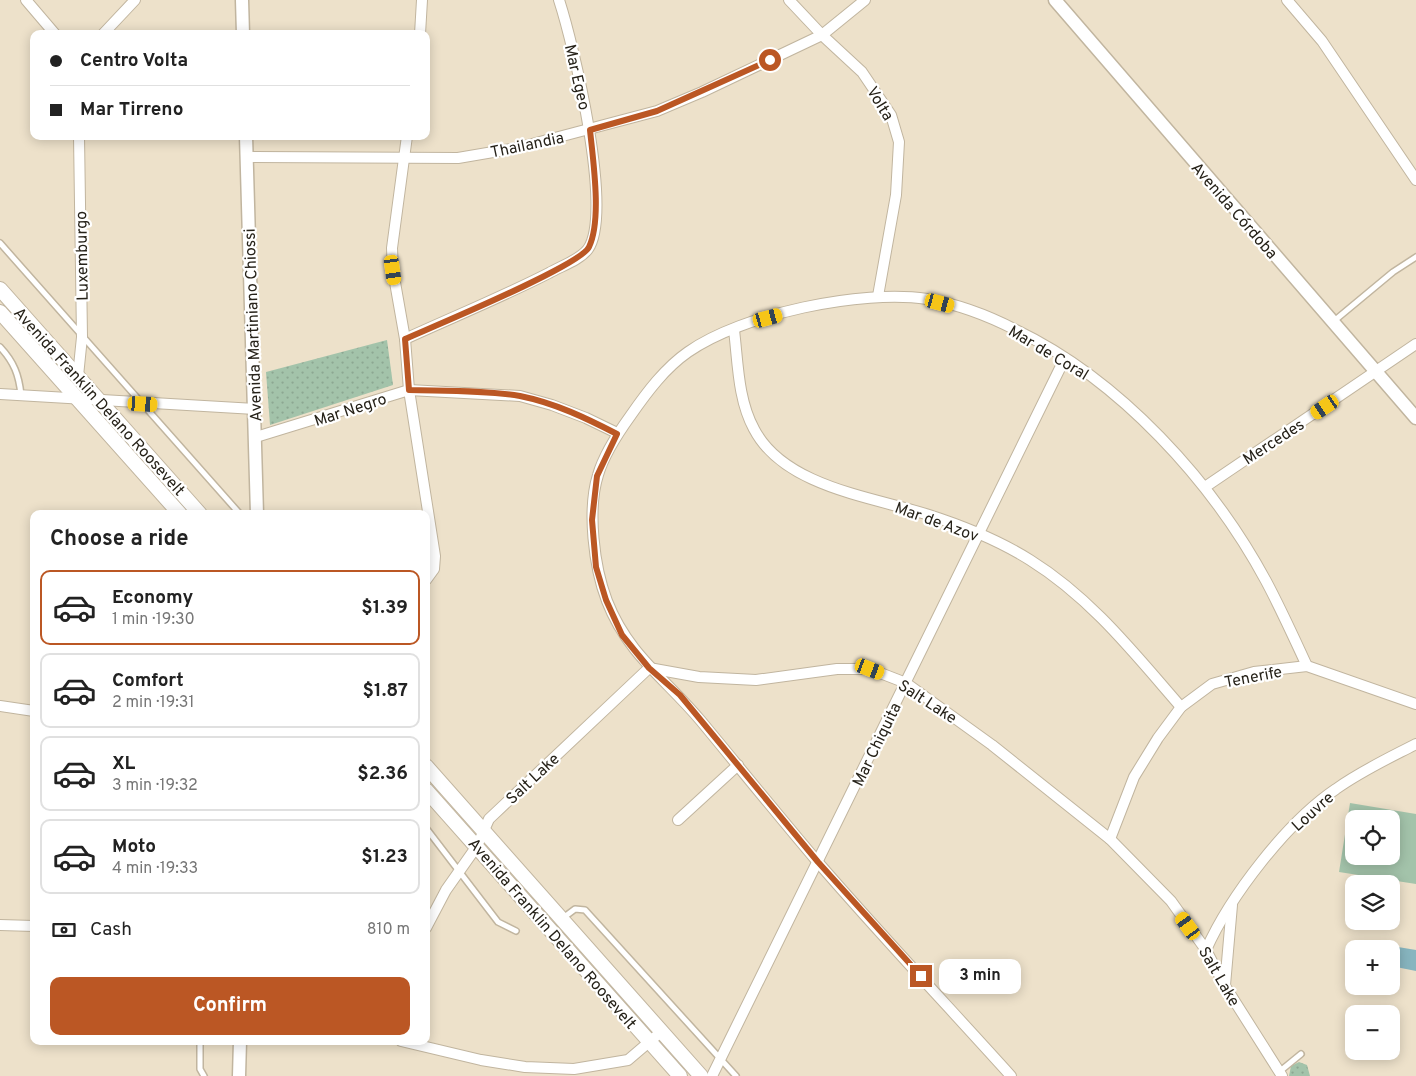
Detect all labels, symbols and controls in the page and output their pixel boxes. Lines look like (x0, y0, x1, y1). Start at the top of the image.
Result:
street label: Mar Egeo (559, 43, 593, 112)
text: Centro Volta (80, 49, 188, 73)
route start (759, 49, 781, 71)
street label: Volta (861, 83, 897, 125)
text: Mar Tirreno (80, 98, 183, 122)
street label: Thailandia (489, 128, 566, 163)
street label: Avenida Córdoba (1186, 159, 1281, 264)
street label: Luxemburgo (72, 211, 94, 301)
street label: Avenida Martiniano Chiossi (241, 228, 267, 422)
car (383, 254, 402, 286)
car (923, 292, 956, 314)
street label: Avenida Franklin Delano Roosevelt (8, 304, 189, 501)
car (751, 307, 784, 329)
street label: Mar de Coral (1004, 322, 1092, 386)
street label: Mar Negro (312, 390, 389, 432)
car (1308, 392, 1341, 422)
car (127, 396, 158, 412)
street label: Mercedes (1240, 415, 1309, 470)
street label: Mar de Azov (892, 499, 981, 547)
text: Choose a ride (50, 526, 188, 553)
icon: car (52, 585, 97, 630)
text: Economy (112, 586, 193, 610)
text: $1.39 (361, 596, 408, 620)
text: 1 min · 19:30 (112, 610, 195, 630)
car (853, 657, 886, 681)
street label: Tenerife (1223, 663, 1284, 693)
icon: car (52, 668, 97, 713)
text: Comfort (112, 669, 184, 693)
street label: Salt Lake (894, 676, 960, 729)
text: $1.87 (362, 679, 408, 703)
text: 2 min · 19:31 (112, 693, 194, 713)
street label: Mar Chiquita (849, 700, 907, 790)
street label: Salt Lake (502, 750, 564, 809)
icon: car (52, 751, 97, 796)
text: XL (112, 752, 135, 776)
text: $2.36 (357, 762, 408, 786)
text: 3 min · 19:32 (112, 776, 198, 796)
street label: Louvre (1288, 788, 1339, 837)
map controls (1345, 810, 1400, 1060)
button: locate (1345, 810, 1400, 865)
icon: car (52, 834, 97, 879)
text: Moto (112, 835, 156, 859)
street label: Avenida Franklin Delano Roosevelt (463, 835, 640, 1034)
text: $1.23 (361, 845, 408, 869)
text: 4 min · 19:33 (112, 859, 198, 879)
button: layers (1345, 875, 1400, 930)
car (1173, 909, 1202, 943)
icon: cash (50, 916, 78, 944)
text: Cash (90, 918, 132, 942)
text: 810 m (367, 920, 410, 940)
button: + (1345, 940, 1400, 995)
street label: Salt Lake (1193, 943, 1243, 1011)
callout: 3 min (938, 958, 1021, 994)
route end (910, 965, 932, 987)
text: 3 min (959, 966, 1001, 986)
button: Confirm (50, 977, 410, 1035)
button: − (1345, 1005, 1400, 1060)

